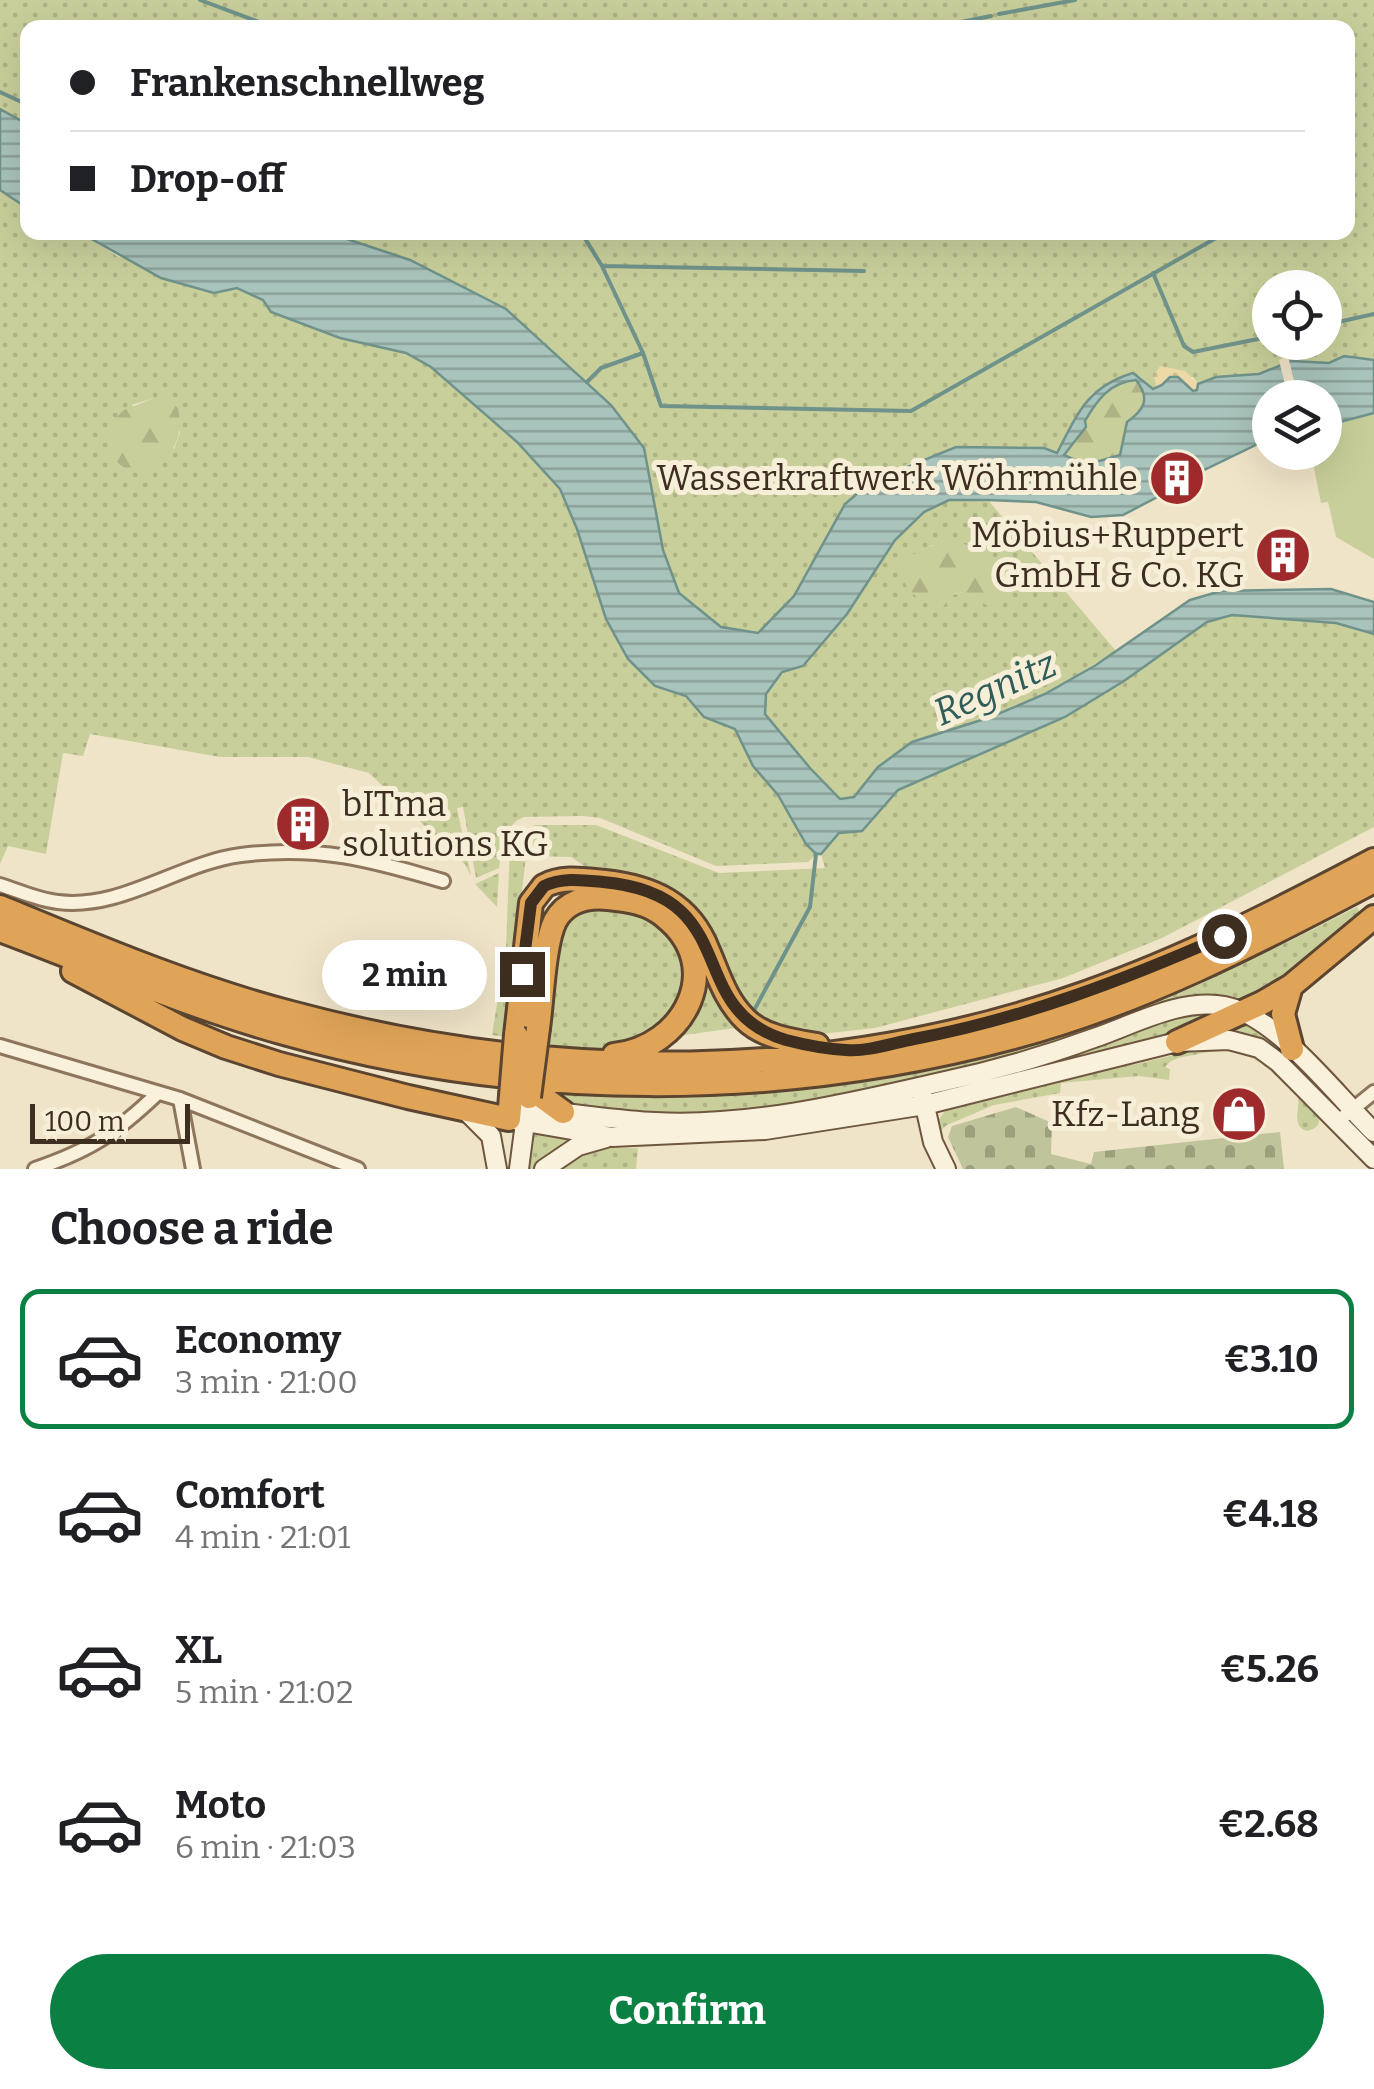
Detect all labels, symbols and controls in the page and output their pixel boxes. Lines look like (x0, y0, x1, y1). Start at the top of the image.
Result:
text: Frankenschnellweg (130, 60, 485, 106)
text: Drop-off (130, 156, 285, 202)
map controls (1252, 270, 1342, 470)
button: locate (1252, 270, 1342, 360)
button: layers (1252, 380, 1342, 470)
building icon: Wasserkraftwerk Wöhrmühle (1147, 448, 1207, 508)
place label: Wasserkraftwerk Wöhrmühle (657, 457, 1138, 499)
place label: Möbius+Ruppert GmbH & Co. KG (971, 514, 1244, 596)
building icon: Möbius+Ruppert GmbH & Co. KG (1253, 525, 1313, 585)
water label: Regnitz (927, 641, 1064, 735)
place label: bITma solutions KG (342, 783, 548, 865)
building icon: bITma solutions KG (273, 794, 333, 854)
route start (1202, 914, 1247, 959)
callout: 2 min (322, 939, 487, 1009)
route end (500, 952, 545, 997)
text: 2 min (362, 956, 447, 994)
shop icon: Kfz-Lang (1209, 1084, 1269, 1144)
place label: Kfz-Lang (1051, 1093, 1200, 1135)
scale bar (30, 1099, 190, 1144)
text: 100 m (45, 1105, 125, 1138)
text: Choose a ride (50, 1202, 333, 1256)
icon: car (55, 1314, 145, 1404)
text: Economy (175, 1317, 341, 1363)
text: €3.10 (1224, 1336, 1319, 1382)
text: 3 min · 21:00 (175, 1363, 358, 1401)
icon: car (55, 1469, 145, 1559)
text: Comfort (175, 1472, 325, 1518)
text: €4.18 (1222, 1491, 1319, 1537)
text: 4 min · 21:01 (175, 1518, 351, 1556)
icon: car (55, 1624, 145, 1714)
text: XL (175, 1627, 222, 1673)
text: €5.26 (1220, 1646, 1319, 1692)
text: 5 min · 21:02 (175, 1673, 353, 1711)
icon: car (55, 1779, 145, 1869)
text: Moto (175, 1782, 266, 1828)
text: €2.68 (1218, 1801, 1319, 1847)
text: 6 min · 21:03 (175, 1828, 356, 1866)
button: Confirm (50, 1954, 1324, 2069)

